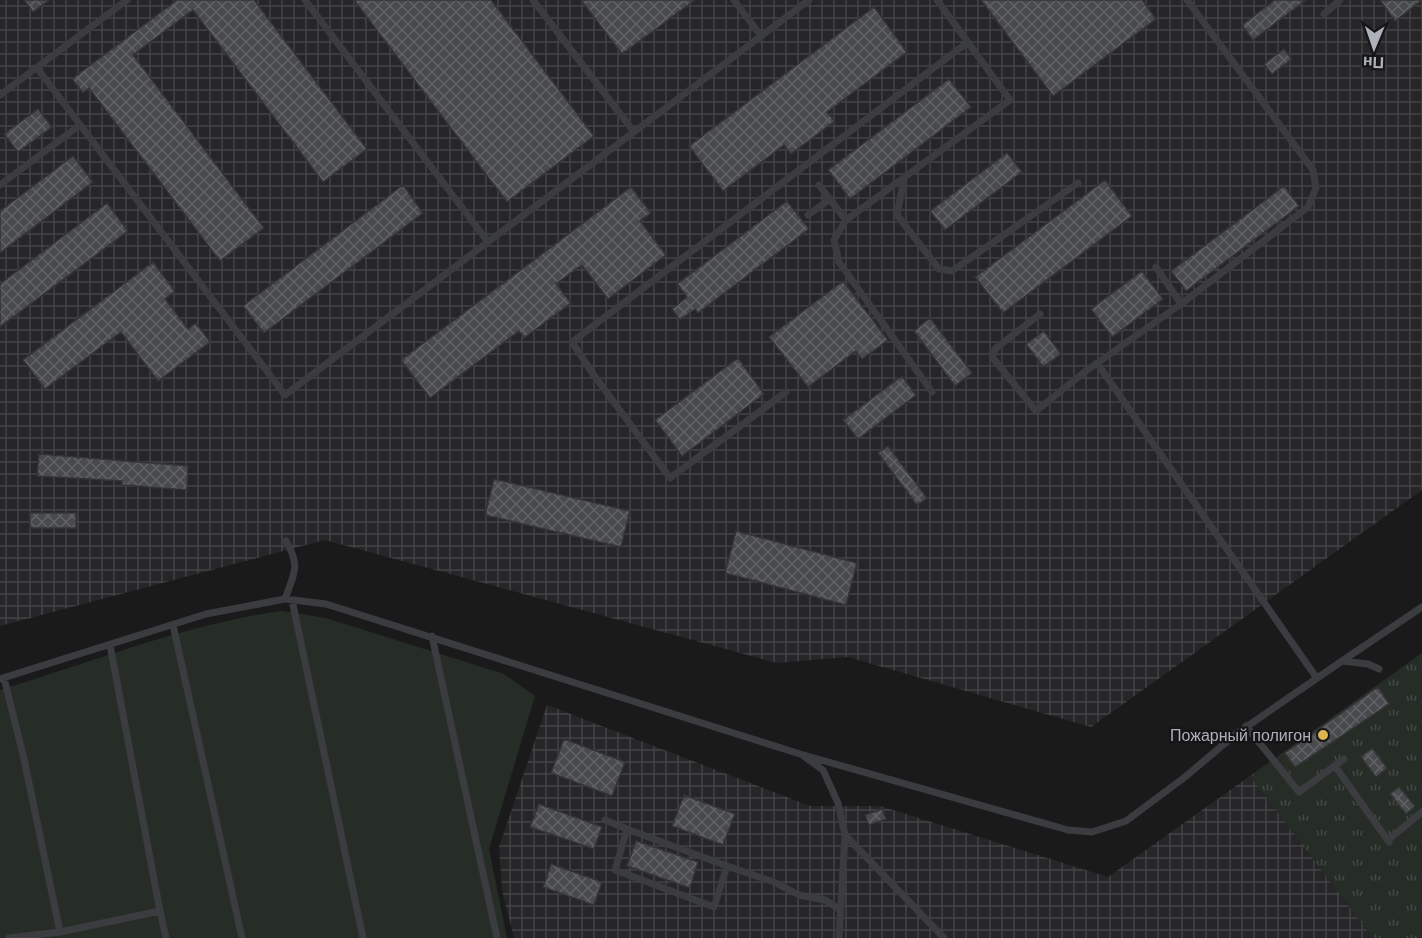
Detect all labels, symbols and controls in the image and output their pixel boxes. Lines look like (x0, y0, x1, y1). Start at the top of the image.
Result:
north arrow (1344, 18, 1404, 78)
text: Пн (1363, 52, 1384, 73)
place label: Пожарный полигон (1170, 725, 1311, 746)
marker: Пожарный полигон (1316, 728, 1330, 742)

